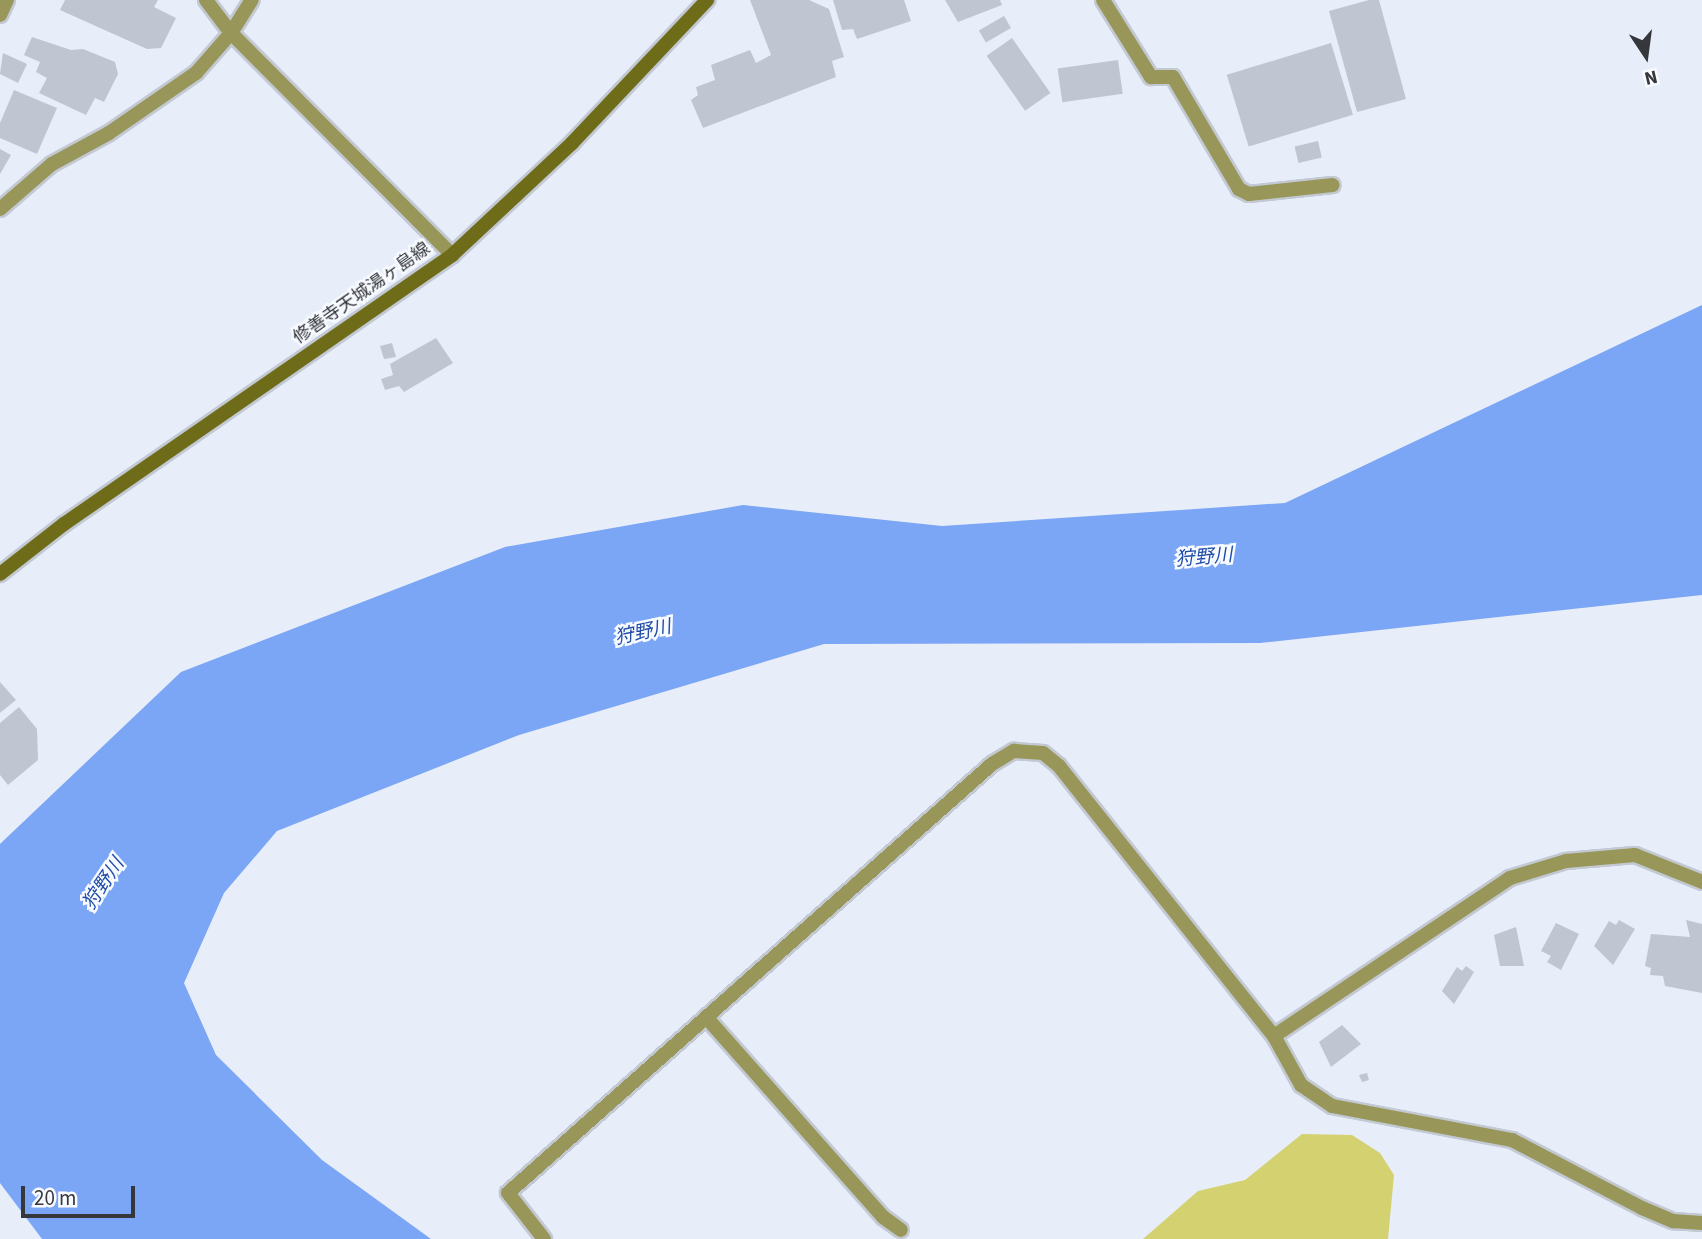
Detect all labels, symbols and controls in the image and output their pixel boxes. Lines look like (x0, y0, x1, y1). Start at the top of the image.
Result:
north arrow (1611, 21, 1681, 91)
text: N (1642, 62, 1660, 92)
street label: 修善寺天城湯ヶ島線 (289, 239, 435, 349)
water label: 狩野川 (1175, 544, 1233, 572)
water label: 狩野川 (613, 616, 673, 650)
water label: 狩野川 (79, 854, 129, 914)
scale bar (24, 1172, 138, 1216)
text: 20 m (34, 1183, 76, 1213)

